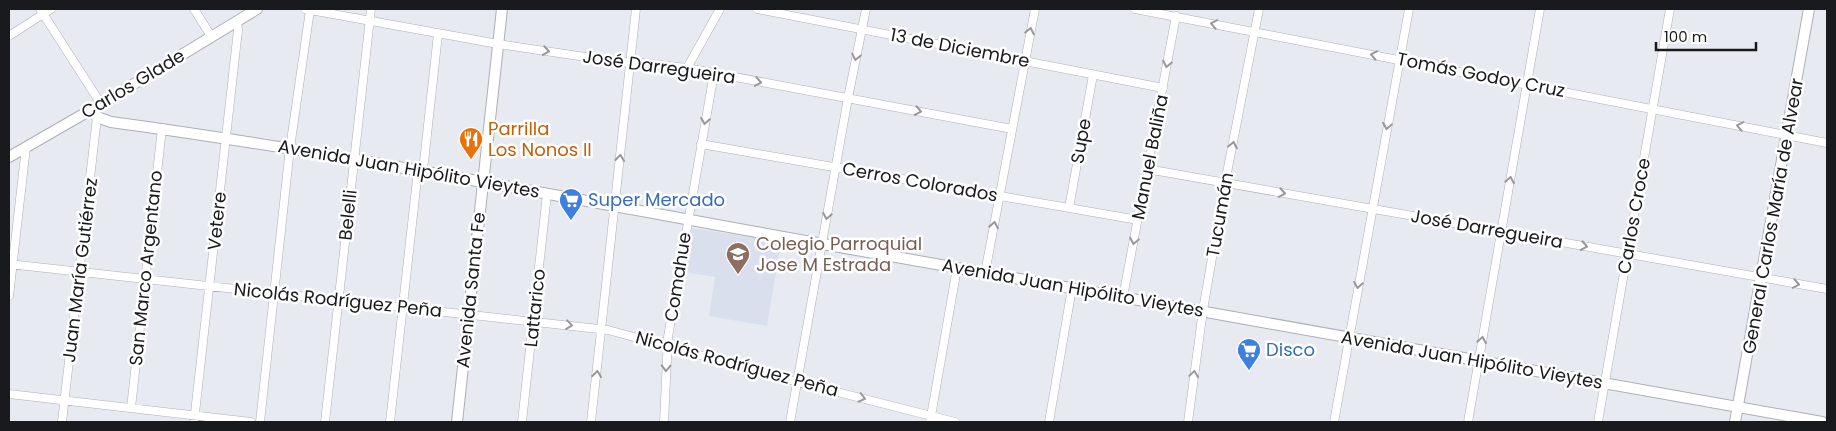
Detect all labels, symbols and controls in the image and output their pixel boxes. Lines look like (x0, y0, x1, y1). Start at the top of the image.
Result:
one-way arrow (1210, 19, 1219, 30)
scale bar (1656, 20, 1756, 52)
street label: 13 de Diciembre (888, 22, 1032, 73)
text: 100 m (1664, 26, 1707, 47)
one-way arrow (1025, 27, 1035, 35)
street label: Carlos Glade (76, 43, 189, 124)
street label: José Darregueira (581, 43, 737, 90)
one-way arrow (542, 46, 550, 56)
street label: Tomás Godoy Cruz (1395, 46, 1567, 103)
one-way arrow (1369, 50, 1378, 60)
one-way arrow (852, 52, 862, 61)
one-way arrow (1162, 60, 1173, 69)
one-way arrow (754, 76, 763, 86)
street label: General Carlos María de Alvear (1736, 76, 1809, 356)
street label: Manuel Baliña (1125, 92, 1174, 222)
one-way arrow (914, 106, 923, 116)
place label: Parrilla Los Nonos ll (488, 116, 592, 162)
street label: Supe (1064, 116, 1097, 165)
one-way arrow (701, 117, 711, 126)
one-way arrow (1382, 121, 1393, 130)
one-way arrow (1735, 121, 1744, 131)
restaurant icon: Parrilla Los Nonos ll (458, 126, 484, 160)
street label: Avenida Juan Hipólito Vieytes (276, 133, 542, 204)
one-way arrow (1227, 140, 1237, 149)
one-way arrow (615, 153, 626, 161)
street label: Cerros Colorados (840, 156, 1000, 207)
street label: Carlos Croce (1611, 156, 1656, 276)
street label: San Marco Argentano (123, 169, 168, 367)
street label: Tucumán (1200, 170, 1239, 259)
one-way arrow (1505, 175, 1515, 184)
street label: Juan María Gutiérrez (56, 176, 103, 364)
supermarket icon: Super Mercado (558, 187, 584, 221)
place label: Super Mercado (588, 187, 725, 212)
one-way arrow (1277, 187, 1286, 197)
street label: Belelli (332, 188, 363, 242)
street label: Vetere (201, 190, 232, 252)
street label: José Darregueira (1409, 203, 1565, 254)
street label: Avenida Santa Fe (450, 211, 491, 369)
one-way arrow (822, 212, 832, 221)
one-way arrow (989, 221, 999, 230)
street label: Comahue (658, 230, 697, 323)
place label: Colegio Parroquial Jose M Estrada (756, 231, 922, 277)
one-way arrow (1129, 237, 1139, 246)
school or university icon: Colegio Parroquial Jose M Estrada (725, 241, 751, 275)
one-way arrow (1580, 241, 1588, 251)
street label: Avenida Juan Hipólito Vieytes (940, 252, 1206, 323)
street label: Lattarico (518, 267, 551, 348)
street label: Nicolás Rodríguez Peña (233, 276, 443, 323)
one-way arrow (1791, 278, 1800, 288)
one-way arrow (1353, 281, 1363, 290)
one-way arrow (565, 319, 573, 330)
street label: Nicolás Rodríguez Peña (633, 324, 841, 403)
street label: Avenida Juan Hipólito Vieytes (1339, 324, 1605, 395)
one-way arrow (1477, 335, 1487, 344)
supermarket icon: Disco (1236, 337, 1262, 371)
place label: Disco (1266, 337, 1315, 362)
one-way arrow (661, 364, 671, 372)
one-way arrow (591, 370, 602, 378)
one-way arrow (1189, 370, 1199, 378)
one-way arrow (857, 392, 866, 403)

